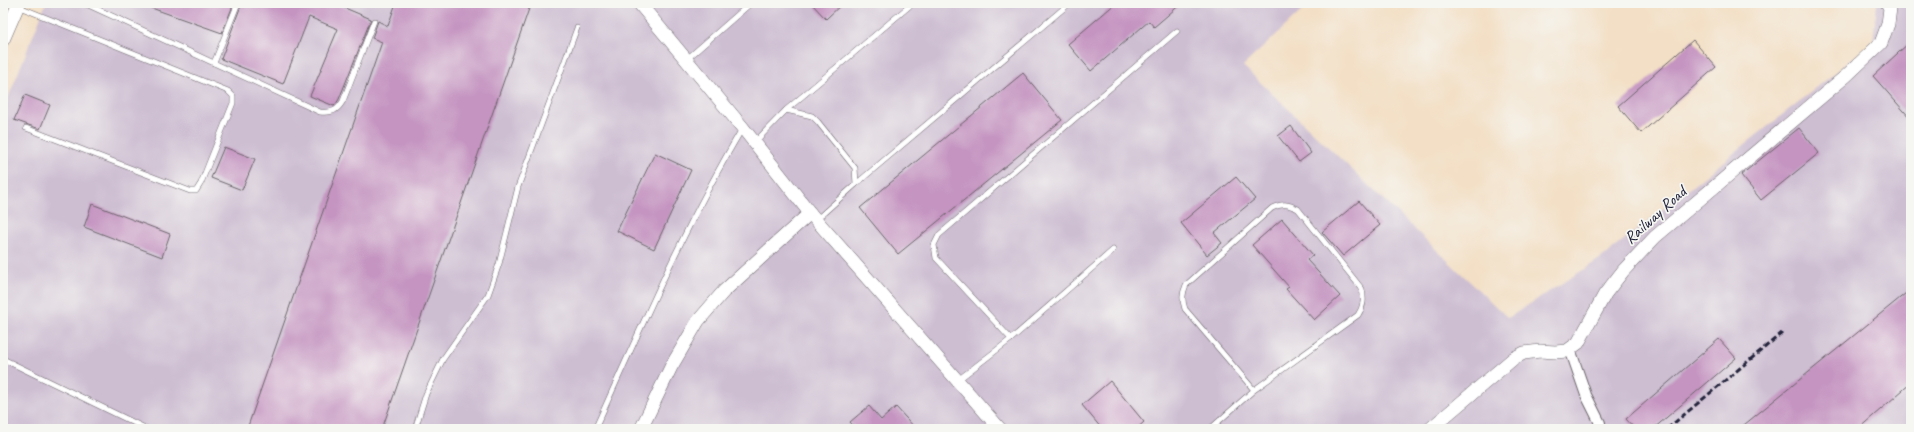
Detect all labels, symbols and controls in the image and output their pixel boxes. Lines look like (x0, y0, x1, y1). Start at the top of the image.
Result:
street label: Railway Road (1620, 180, 1692, 248)

